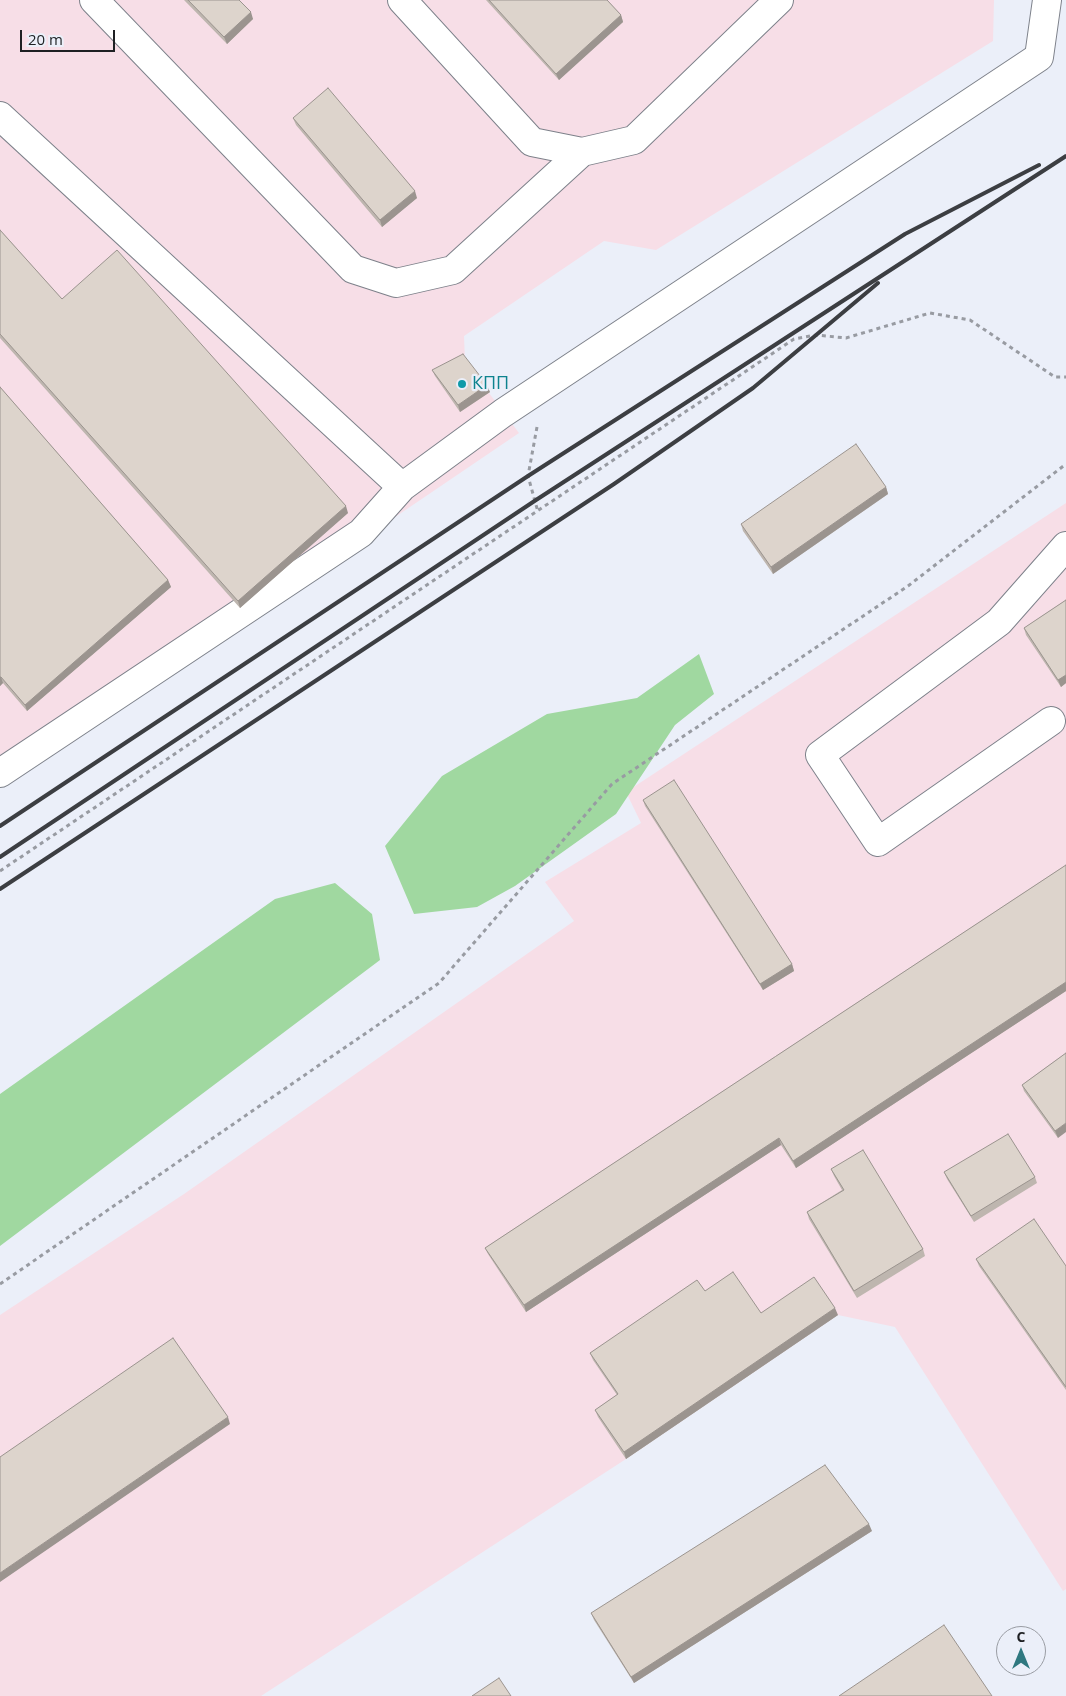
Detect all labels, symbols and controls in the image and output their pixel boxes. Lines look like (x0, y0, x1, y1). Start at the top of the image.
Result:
scale bar (22, 20, 118, 52)
text: 20 m (28, 29, 63, 49)
place label: КПП (472, 373, 509, 395)
marker: КПП (456, 378, 468, 390)
north arrow (996, 1626, 1046, 1676)
text: С (1017, 1627, 1025, 1646)

